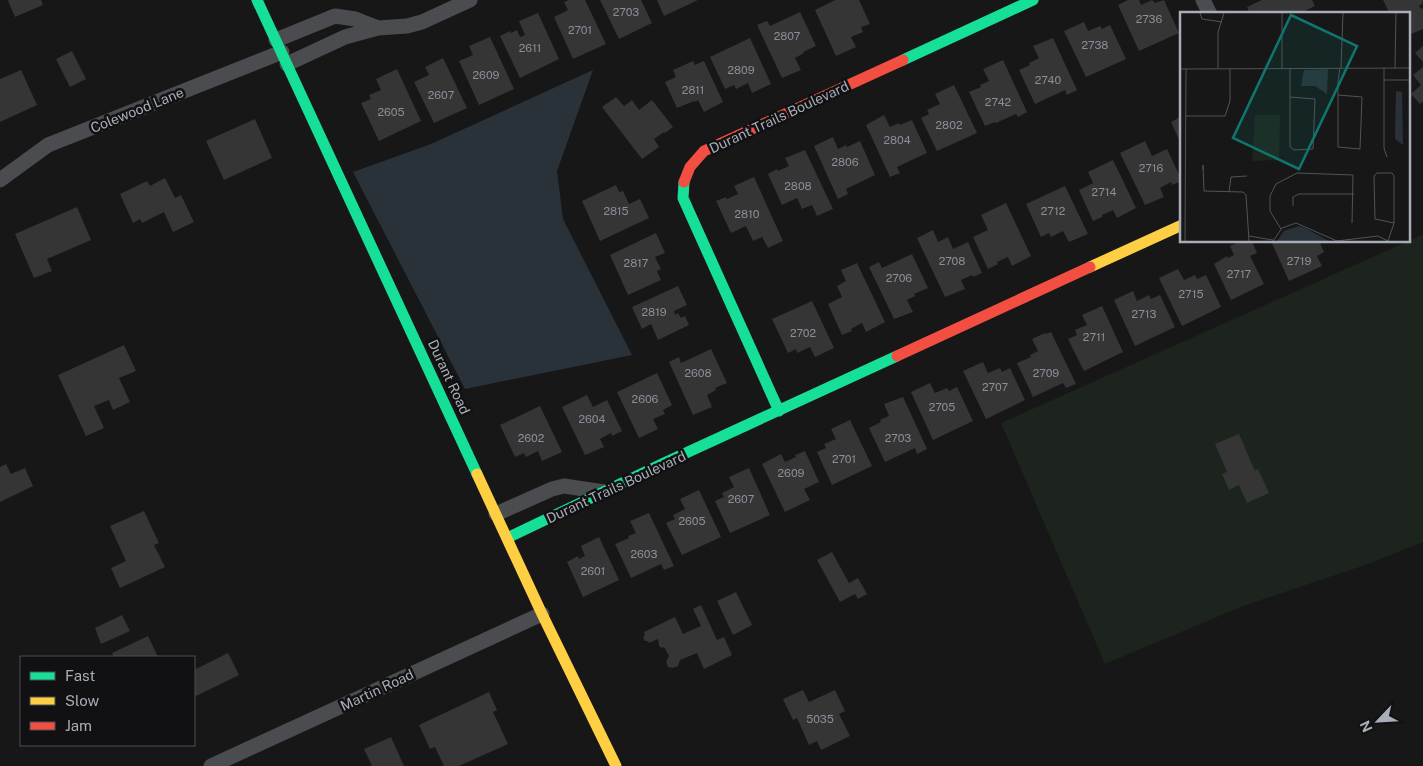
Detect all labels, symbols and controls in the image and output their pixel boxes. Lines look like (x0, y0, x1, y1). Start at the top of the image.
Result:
house number: 2703 (613, 6, 639, 18)
inset map (1180, 12, 1410, 242)
house number: 2736 (1136, 13, 1162, 25)
house number: 2701 (568, 24, 592, 36)
house number: 2807 (774, 30, 801, 42)
house number: 2738 (1082, 39, 1108, 51)
house number: 2611 (519, 42, 541, 54)
house number: 2809 (727, 64, 755, 76)
house number: 2609 (473, 69, 500, 81)
house number: 2740 (1035, 74, 1062, 86)
street label: Durant Trails Boulevard (707, 78, 851, 156)
street label: Colewood Lane (88, 84, 186, 136)
house number: 2811 (682, 84, 704, 96)
house number: 2607 (428, 89, 455, 101)
house number: 2742 (985, 96, 1012, 108)
house number: 2605 (377, 106, 405, 118)
house number: 2802 (936, 119, 963, 131)
house number: 2804 (883, 134, 911, 146)
house number: 2806 (831, 156, 859, 168)
house number: 2716 (1139, 162, 1164, 174)
house number: 2808 (784, 180, 812, 192)
house number: 2714 (1092, 186, 1116, 198)
house number: 2815 (603, 205, 629, 217)
house number: 2712 (1041, 205, 1066, 217)
house number: 2810 (735, 208, 760, 220)
house number: 2708 (939, 255, 965, 267)
house number: 2719 (1287, 255, 1311, 267)
house number: 2817 (624, 257, 649, 269)
house number: 2717 (1227, 268, 1252, 280)
house number: 2706 (886, 272, 912, 284)
house number: 2715 (1179, 288, 1203, 300)
house number: 2819 (641, 306, 667, 318)
house number: 2713 (1132, 308, 1156, 320)
house number: 2702 (790, 327, 817, 339)
house number: 2711 (1083, 331, 1105, 343)
street label: Durant Road (425, 337, 473, 417)
house number: 2608 (684, 367, 712, 379)
house number: 2709 (1033, 367, 1059, 379)
house number: 2707 (982, 381, 1008, 393)
house number: 2606 (632, 393, 659, 405)
house number: 2705 (929, 401, 955, 413)
house number: 2604 (579, 413, 606, 425)
house number: 2602 (518, 432, 545, 444)
house number: 2703 (885, 432, 911, 444)
street label: Durant Trails Boulevard (544, 448, 688, 526)
house number: 2701 (832, 453, 856, 465)
house number: 2609 (778, 467, 805, 479)
house number: 2607 (728, 493, 755, 505)
house number: 2605 (678, 515, 706, 527)
house number: 2603 (631, 548, 658, 560)
house number: 2601 (581, 565, 605, 577)
legend (20, 656, 195, 746)
street label: Martin Road (338, 666, 416, 714)
text: Fast (65, 667, 95, 684)
text: Slow (65, 692, 100, 709)
north arrow (1353, 696, 1403, 746)
house number: 5035 (806, 713, 834, 725)
text: Jam (65, 717, 92, 734)
text: N (1357, 718, 1376, 735)

